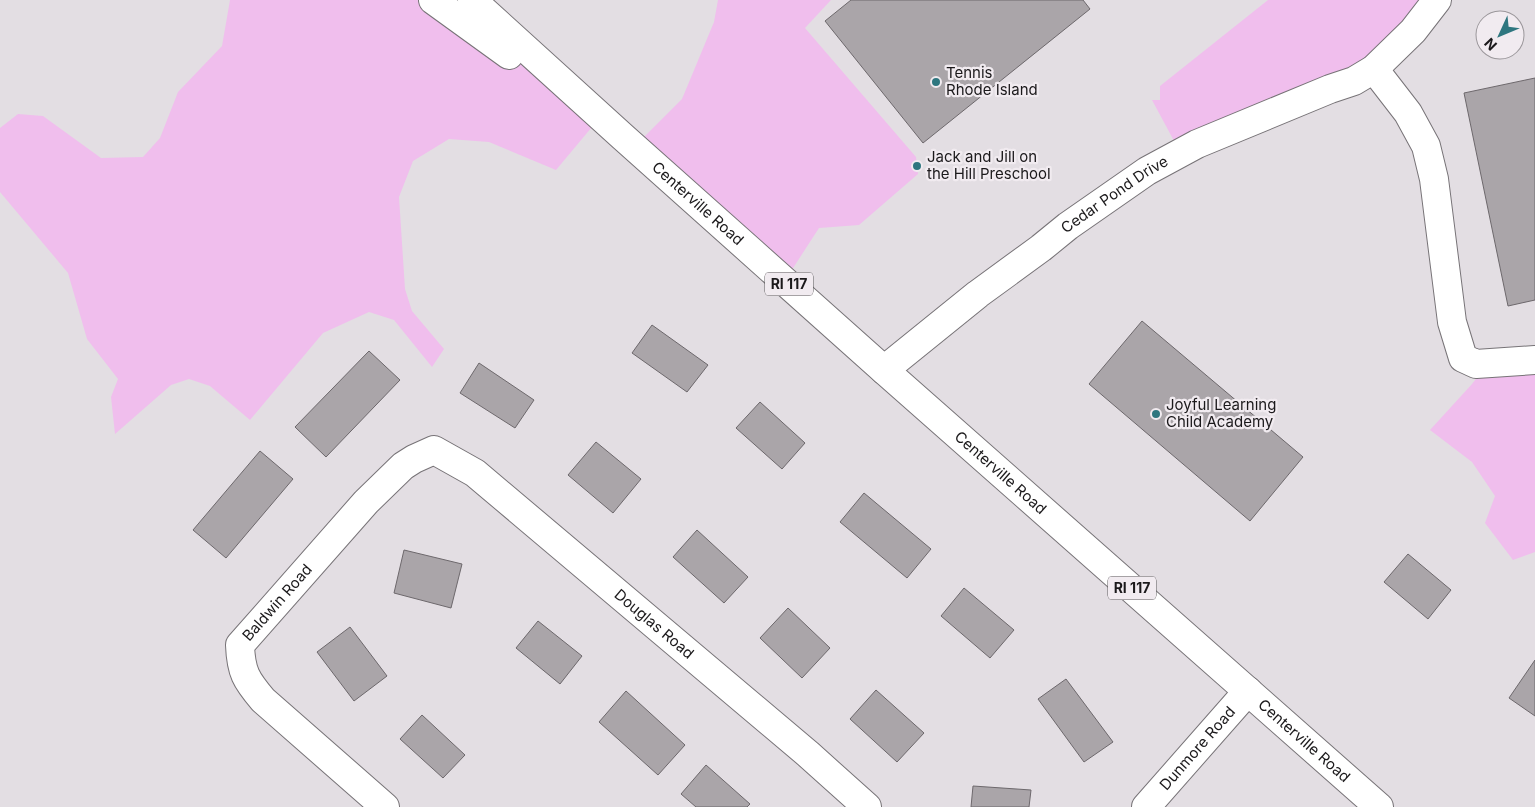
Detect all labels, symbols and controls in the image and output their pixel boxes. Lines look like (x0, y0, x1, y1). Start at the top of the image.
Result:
north arrow (1475, 10, 1525, 60)
text: N (1480, 35, 1500, 54)
place label: Tennis Rhode Island (946, 63, 1038, 99)
marker: Tennis Rhode Island (930, 76, 942, 88)
place label: Jack and Jill on the Hill Preschool (927, 147, 1051, 183)
street label: Cedar Pond Drive (1057, 151, 1171, 237)
street label: Centerville Road (648, 157, 748, 249)
marker: Jack and Jill on the Hill Preschool (911, 160, 923, 172)
road number: RI 117 (765, 272, 813, 296)
place label: Joyful Learning Child Academy (1166, 395, 1276, 431)
marker: Joyful Learning Child Academy (1150, 408, 1162, 420)
street label: Centerville Road (951, 427, 1051, 518)
street label: Baldwin Road (238, 560, 316, 645)
road number: RI 117 (1108, 576, 1156, 600)
street label: Douglas Road (611, 585, 698, 663)
street label: Centerville Road (1254, 695, 1354, 786)
street label: Dunmore Road (1155, 702, 1239, 794)

